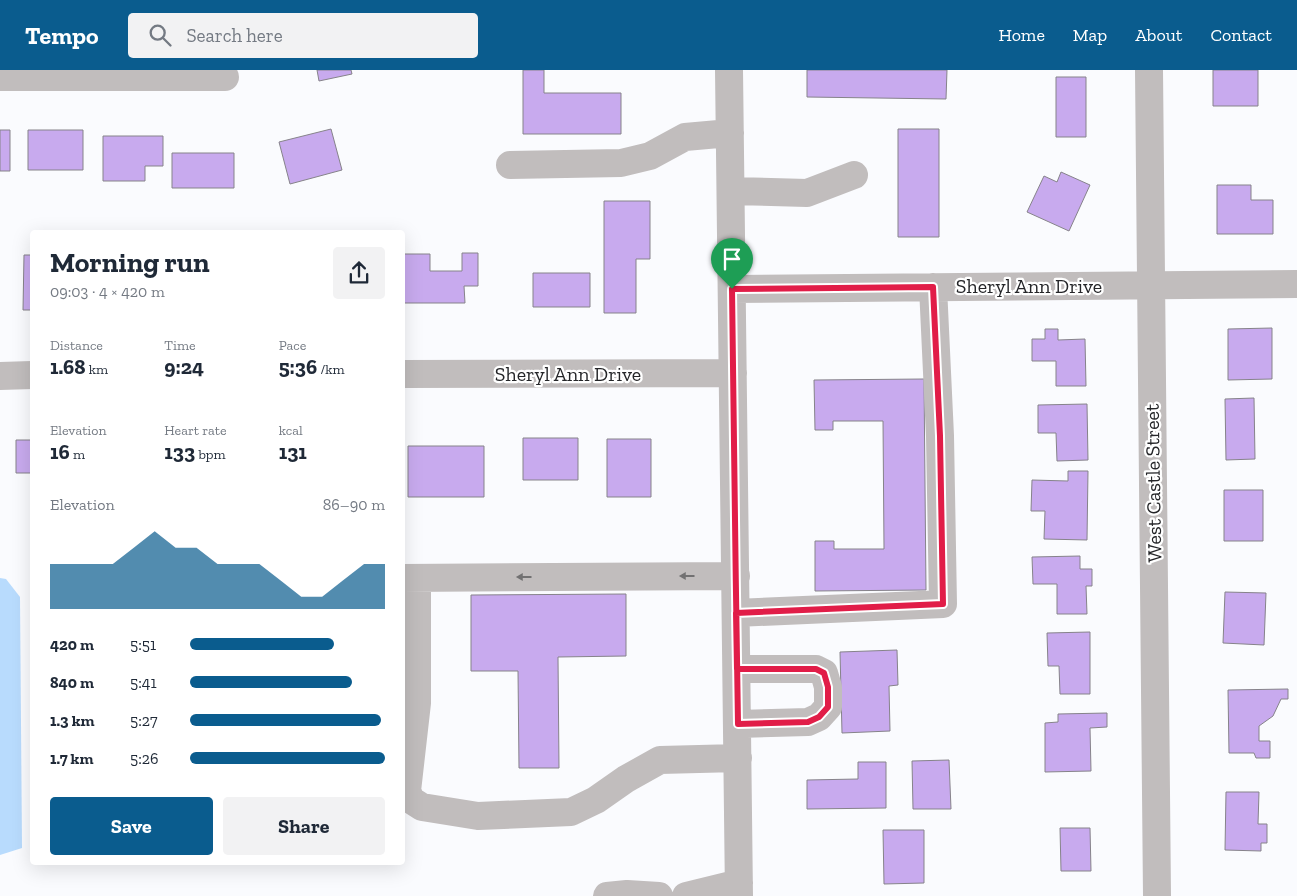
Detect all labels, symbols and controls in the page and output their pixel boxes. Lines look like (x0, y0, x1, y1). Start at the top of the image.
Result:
search box (128, 13, 478, 58)
text: Tempo (25, 21, 98, 50)
icon: search (146, 21, 174, 49)
text: Search here (186, 24, 283, 47)
text: Home (998, 24, 1045, 46)
text: Map (1073, 24, 1107, 46)
text: About (1135, 24, 1182, 46)
text: Contact (1210, 24, 1272, 46)
pin (711, 238, 753, 289)
icon: arrive (718, 245, 746, 273)
text: Morning run (50, 246, 210, 279)
button: share (333, 247, 385, 299)
street label: Sheryl Ann Drive (956, 274, 1102, 298)
text: 09:03 · 4 × 420 m (50, 282, 165, 301)
text: Distance (50, 337, 103, 354)
text: Time (164, 337, 196, 354)
text: Pace (279, 337, 306, 354)
text: 1.68 (50, 354, 86, 379)
text: 9:24 (164, 354, 204, 379)
text: 5:36 (279, 354, 317, 379)
text: km (86, 361, 108, 378)
text: /km (317, 361, 345, 378)
street label: Sheryl Ann Drive (495, 362, 641, 386)
street label: West Castle Street (1140, 403, 1166, 563)
text: Elevation (50, 422, 107, 439)
text: Heart rate (164, 422, 227, 439)
text: kcal (279, 422, 303, 439)
text: 16 (50, 439, 70, 464)
text: 133 (164, 439, 195, 464)
text: 131 (279, 439, 307, 464)
text: m (70, 446, 85, 463)
text: bpm (195, 446, 226, 463)
text: Elevation (50, 495, 115, 514)
text: 86–90 m (323, 495, 385, 514)
one-way arrow (679, 572, 695, 580)
one-way arrow (516, 573, 532, 581)
text: 420 m (50, 635, 94, 654)
text: 5:51 (130, 635, 156, 654)
text: 840 m (50, 673, 94, 692)
text: 5:41 (130, 673, 157, 692)
text: 1.3 km (50, 711, 95, 730)
text: 5:27 (130, 711, 158, 730)
text: 1.7 km (50, 749, 93, 768)
text: 5:26 (130, 749, 159, 768)
button: Save (50, 797, 213, 855)
button: Share (223, 797, 385, 855)

